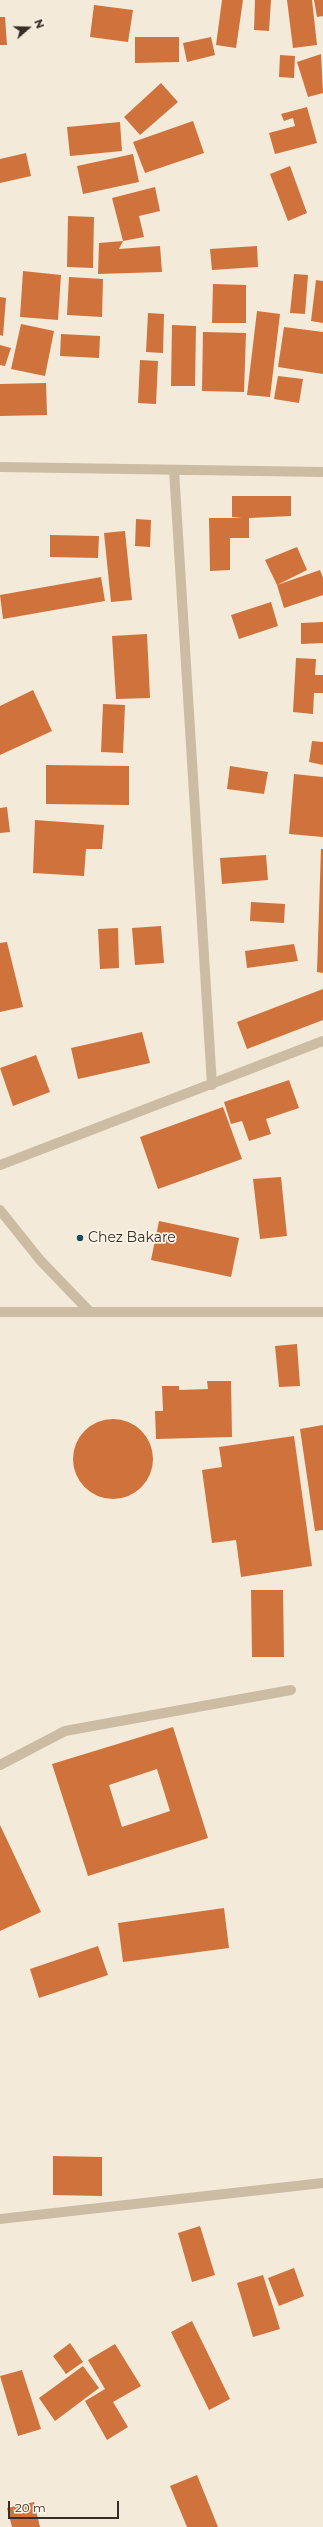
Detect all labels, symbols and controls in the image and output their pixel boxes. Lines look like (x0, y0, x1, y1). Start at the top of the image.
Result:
north arrow (8, 8, 48, 48)
text: N (31, 17, 47, 30)
place label: Chez Bakare (88, 1230, 176, 1246)
marker: Chez Bakare (75, 1233, 85, 1243)
scale bar (10, 2493, 121, 2519)
text: 20 m (15, 2500, 46, 2515)

